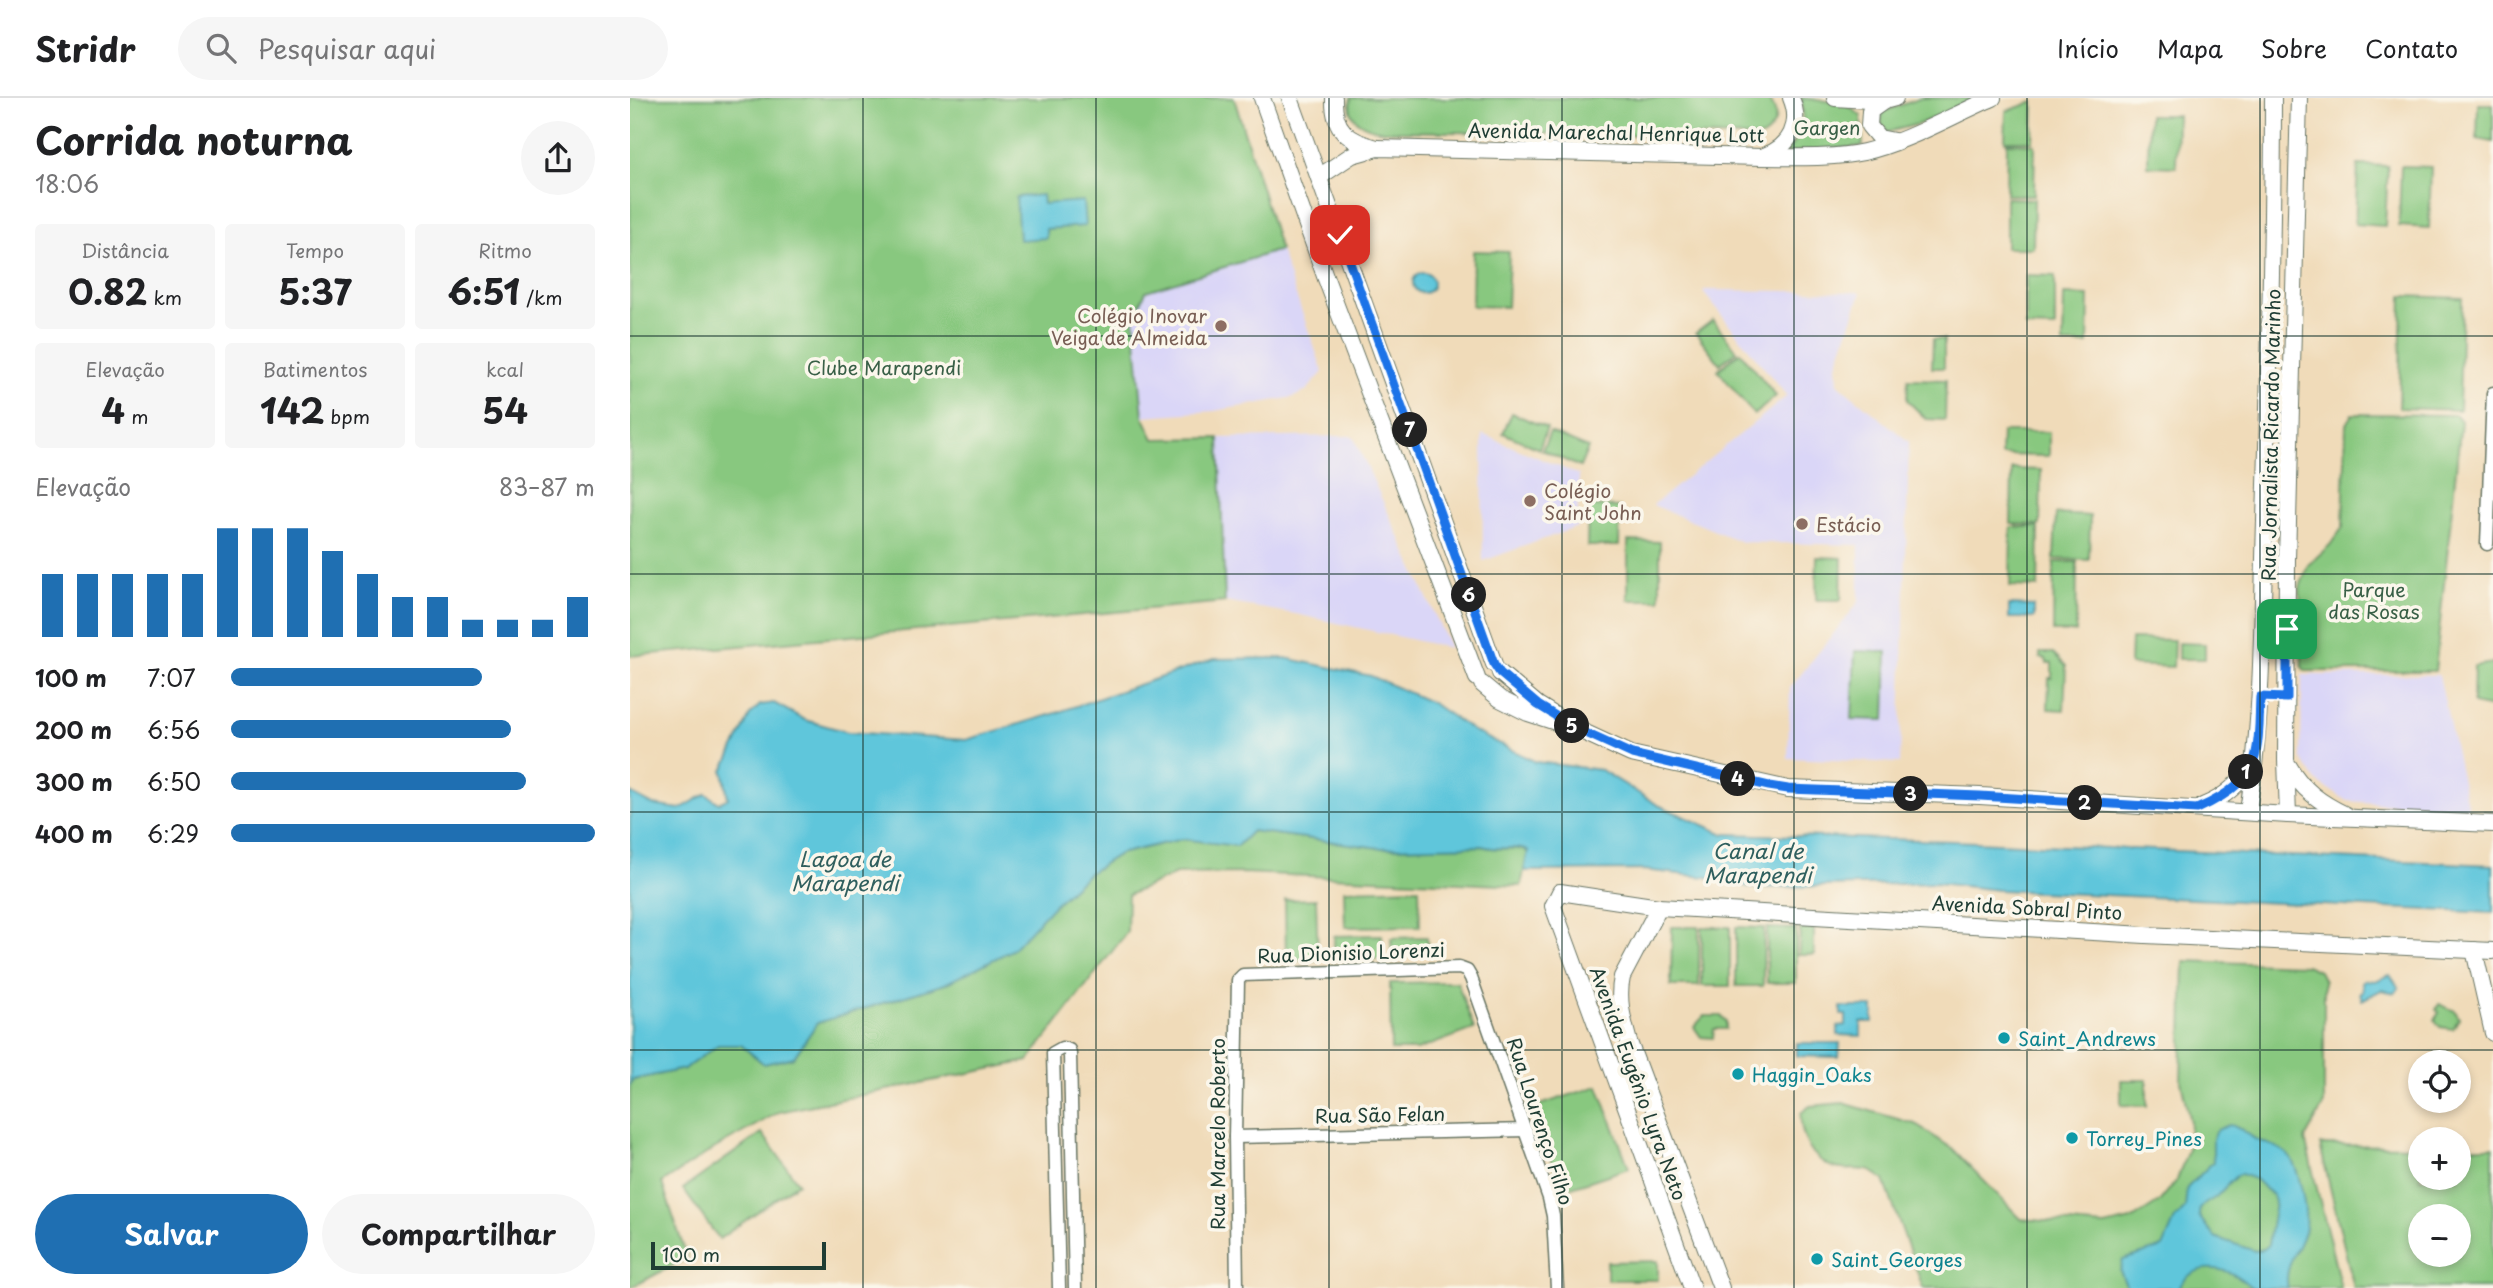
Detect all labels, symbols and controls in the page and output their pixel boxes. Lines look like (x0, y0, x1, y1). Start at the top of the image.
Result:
search box (178, 17, 668, 80)
text: Stridr (35, 23, 136, 73)
icon: search (202, 29, 240, 67)
text: Pesquisar aqui (258, 29, 436, 68)
text: Início (2057, 30, 2119, 66)
text: Mapa (2157, 30, 2223, 66)
text: Sobre (2261, 30, 2327, 66)
text: Contato (2365, 30, 2458, 66)
text: Corrida noturna (35, 111, 353, 168)
park label: Gargen (1794, 113, 1860, 141)
street label: Avenida Marechal Henrique Lott (1468, 115, 1765, 149)
button: share (521, 121, 595, 195)
text: 18:06 (35, 166, 99, 201)
pin (1310, 205, 1370, 265)
icon: check (1321, 216, 1359, 254)
text: Distância (81, 236, 169, 264)
text: Tempo (286, 236, 344, 264)
text: Ritmo (478, 236, 532, 264)
text: 0.82 (68, 264, 147, 317)
text: 5:37 (278, 264, 352, 317)
text: 6:51 (447, 264, 520, 317)
text: km (147, 283, 182, 311)
text: /km (520, 283, 563, 311)
street label: Rua Jornalista Ricardo Marinho (2253, 289, 2287, 581)
place label: Colégio Inovar Veiga de Almeida (1051, 301, 1207, 351)
marker: Colégio Inovar Veiga de Almeida (1213, 318, 1229, 334)
park label: Clube Marapendi (807, 353, 961, 381)
text: Elevação (85, 355, 165, 383)
text: Batimentos (263, 355, 367, 383)
text: kcal (486, 355, 524, 383)
text: 4 (101, 383, 125, 436)
text: 142 (260, 383, 324, 436)
text: 54 (482, 383, 528, 436)
text: m (125, 402, 149, 430)
text: bpm (324, 402, 370, 430)
pin: 7 (1392, 412, 1428, 448)
text: 7 (1404, 415, 1415, 443)
text: Elevação (35, 469, 131, 504)
text: 83–87 m (499, 469, 595, 504)
place label: Colégio Saint John (1544, 476, 1642, 526)
marker: Colégio Saint John (1522, 493, 1538, 509)
place label: Estácio (1816, 510, 1881, 538)
marker: Estácio (1794, 516, 1810, 532)
park label: Parque das Rosas (2328, 575, 2420, 625)
pin: 6 (1452, 578, 1486, 612)
text: 6 (1462, 580, 1475, 608)
pin (2257, 599, 2317, 659)
icon: arrive (2268, 610, 2306, 648)
text: 100 m (35, 660, 107, 695)
text: 7:07 (147, 660, 196, 695)
pin: 5 (1555, 708, 1590, 744)
text: 5 (1565, 711, 1578, 739)
text: 200 m (35, 712, 112, 747)
text: 6:56 (147, 712, 200, 747)
pin: 1 (2228, 754, 2264, 790)
text: 1 (2241, 757, 2250, 785)
pin: 4 (1720, 762, 1756, 796)
text: 300 m (35, 764, 113, 799)
text: 6:50 (147, 764, 201, 799)
text: 4 (1731, 764, 1744, 792)
pin: 3 (1894, 776, 1928, 812)
text: 3 (1904, 779, 1917, 807)
pin: 2 (2068, 786, 2102, 820)
text: 2 (2078, 788, 2091, 816)
text: 400 m (35, 816, 113, 851)
text: 6:29 (147, 816, 199, 851)
water label: Canal de Marapendi (1704, 834, 1815, 890)
water label: Lagoa de Marapendi (791, 842, 902, 898)
street label: Avenida Sobral Pinto (1931, 888, 2123, 926)
street label: Rua Dionisio Lorenzi (1257, 935, 1445, 969)
street label: Avenida Eugênio Lyra Neto (1584, 962, 1694, 1204)
place label: Saint_Andrews (2018, 1024, 2156, 1052)
marker: Saint_Andrews (1996, 1030, 2012, 1046)
street label: Rua Lourenço Filho (1501, 1034, 1581, 1208)
street label: Rua Marcelo Roberto (1203, 1038, 1231, 1230)
map controls (2408, 1050, 2471, 1267)
button: locate (2408, 1050, 2471, 1113)
place label: Haggin_Oaks (1752, 1060, 1872, 1088)
marker: Haggin_Oaks (1730, 1066, 1746, 1082)
street label: Rua São Felan (1315, 1099, 1445, 1129)
place label: Torrey_Pines (2086, 1124, 2202, 1152)
button: + (2408, 1127, 2471, 1190)
marker: Torrey_Pines (2064, 1130, 2080, 1146)
button: Salvar (35, 1194, 308, 1274)
button: Compartilhar (322, 1194, 595, 1274)
button: − (2408, 1204, 2471, 1267)
scale bar (651, 1239, 826, 1271)
text: 100 m (662, 1240, 720, 1268)
place label: Saint_Georges (1831, 1245, 1962, 1273)
marker: Saint_Georges (1809, 1251, 1825, 1267)

